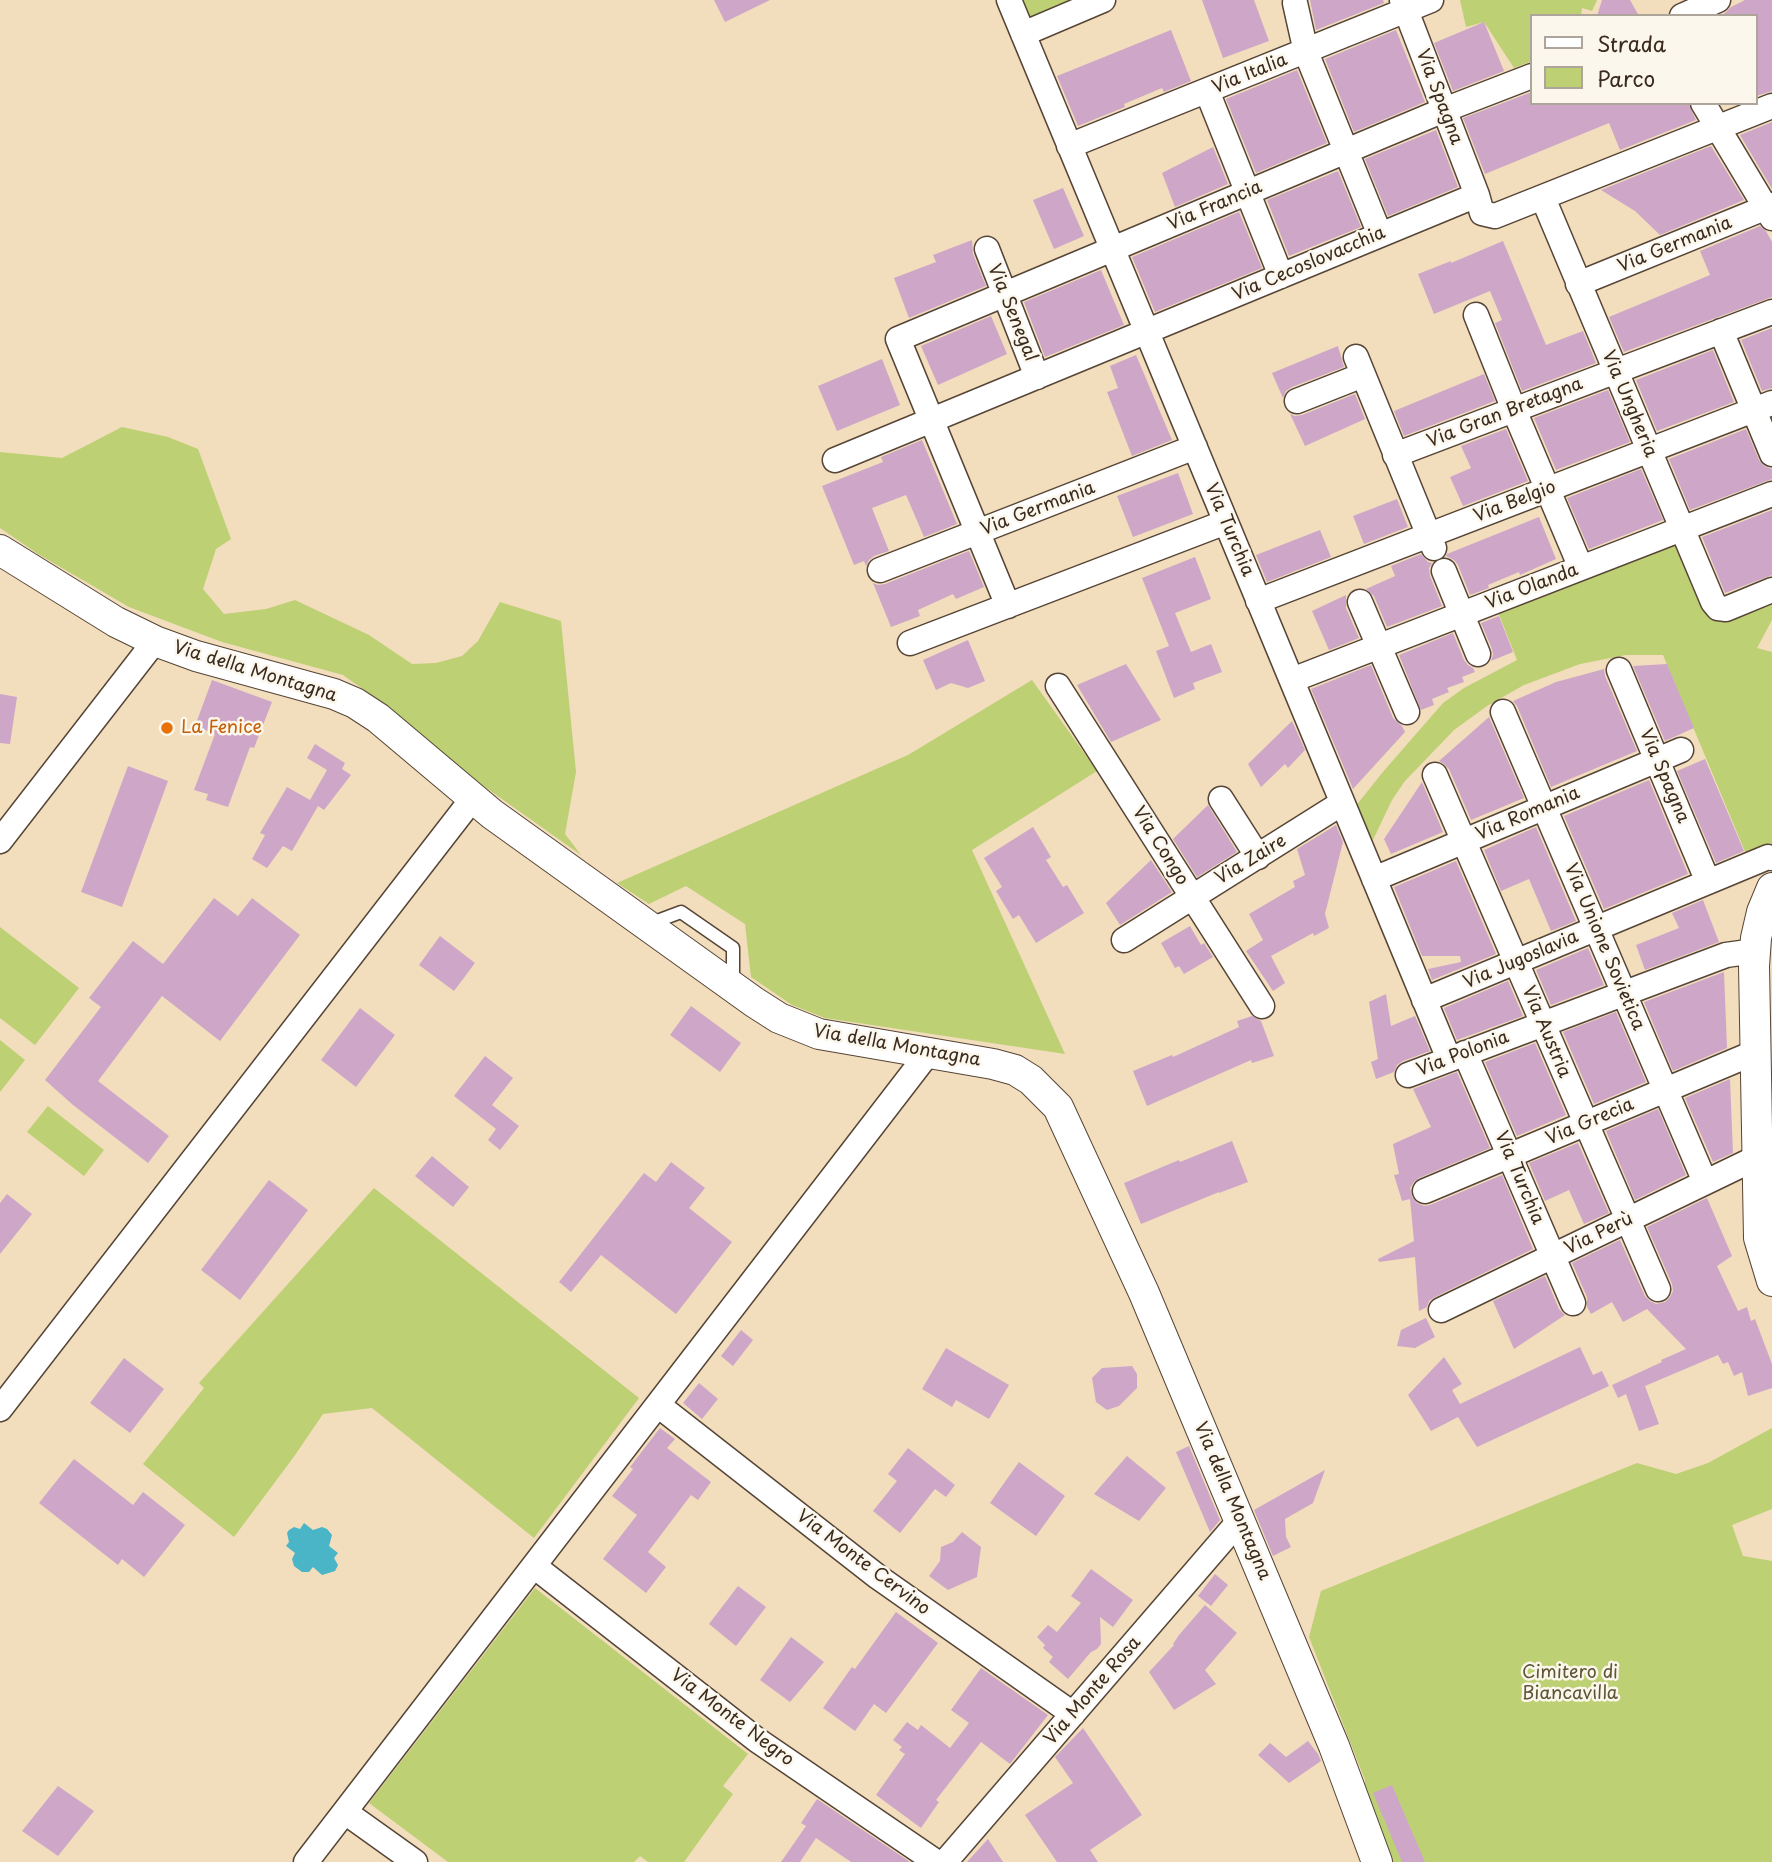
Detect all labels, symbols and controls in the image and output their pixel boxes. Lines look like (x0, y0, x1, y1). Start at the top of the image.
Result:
legend (1530, 14, 1758, 105)
text: Strada (1597, 27, 1666, 59)
street label: Via Spagna (1411, 46, 1467, 148)
street label: Via Italia (1209, 49, 1291, 99)
text: Parco (1597, 62, 1655, 94)
street label: Via Francia (1165, 176, 1265, 236)
street label: Via Germania (1615, 212, 1735, 278)
street label: Via Cecoslovacchia (1229, 222, 1389, 306)
street label: Via Senegal (983, 261, 1041, 365)
street label: Via Ungheria (1597, 347, 1661, 461)
street label: Via Gran Bretagna (1424, 373, 1586, 453)
street label: Via Belgio (1471, 476, 1559, 528)
street label: Via Germania (978, 477, 1098, 541)
street label: Via Turchia (1200, 480, 1258, 580)
street label: Via Olanda (1483, 559, 1581, 615)
street label: Via della Montagna (171, 637, 339, 707)
place label: La Fenice (181, 717, 262, 739)
marker: La Fenice (159, 720, 175, 736)
street label: Via Spagna (1634, 726, 1694, 826)
street label: Via Romania (1473, 782, 1583, 846)
street label: Via Congo (1127, 803, 1193, 889)
street label: Via Zaire (1212, 830, 1290, 890)
street label: Via Unione Sovietica (1559, 860, 1649, 1034)
street label: Via Jugoslavia (1460, 926, 1582, 994)
street label: Via Austria (1517, 983, 1575, 1081)
street label: Via della Montagna (812, 1021, 982, 1071)
street label: Via Polonia (1414, 1027, 1512, 1081)
street label: Via Grecia (1543, 1094, 1637, 1150)
street label: Via Turchia (1490, 1128, 1548, 1228)
street label: Via Perù (1561, 1208, 1637, 1260)
street label: Via della Montagna (1189, 1419, 1275, 1583)
street label: Via Monte Cervino (792, 1506, 934, 1620)
street label: Via Monte Rosa (1040, 1633, 1146, 1749)
park label: Cimitero di Biancavilla (1522, 1662, 1618, 1704)
street label: Via Monte Negro (666, 1665, 798, 1771)

